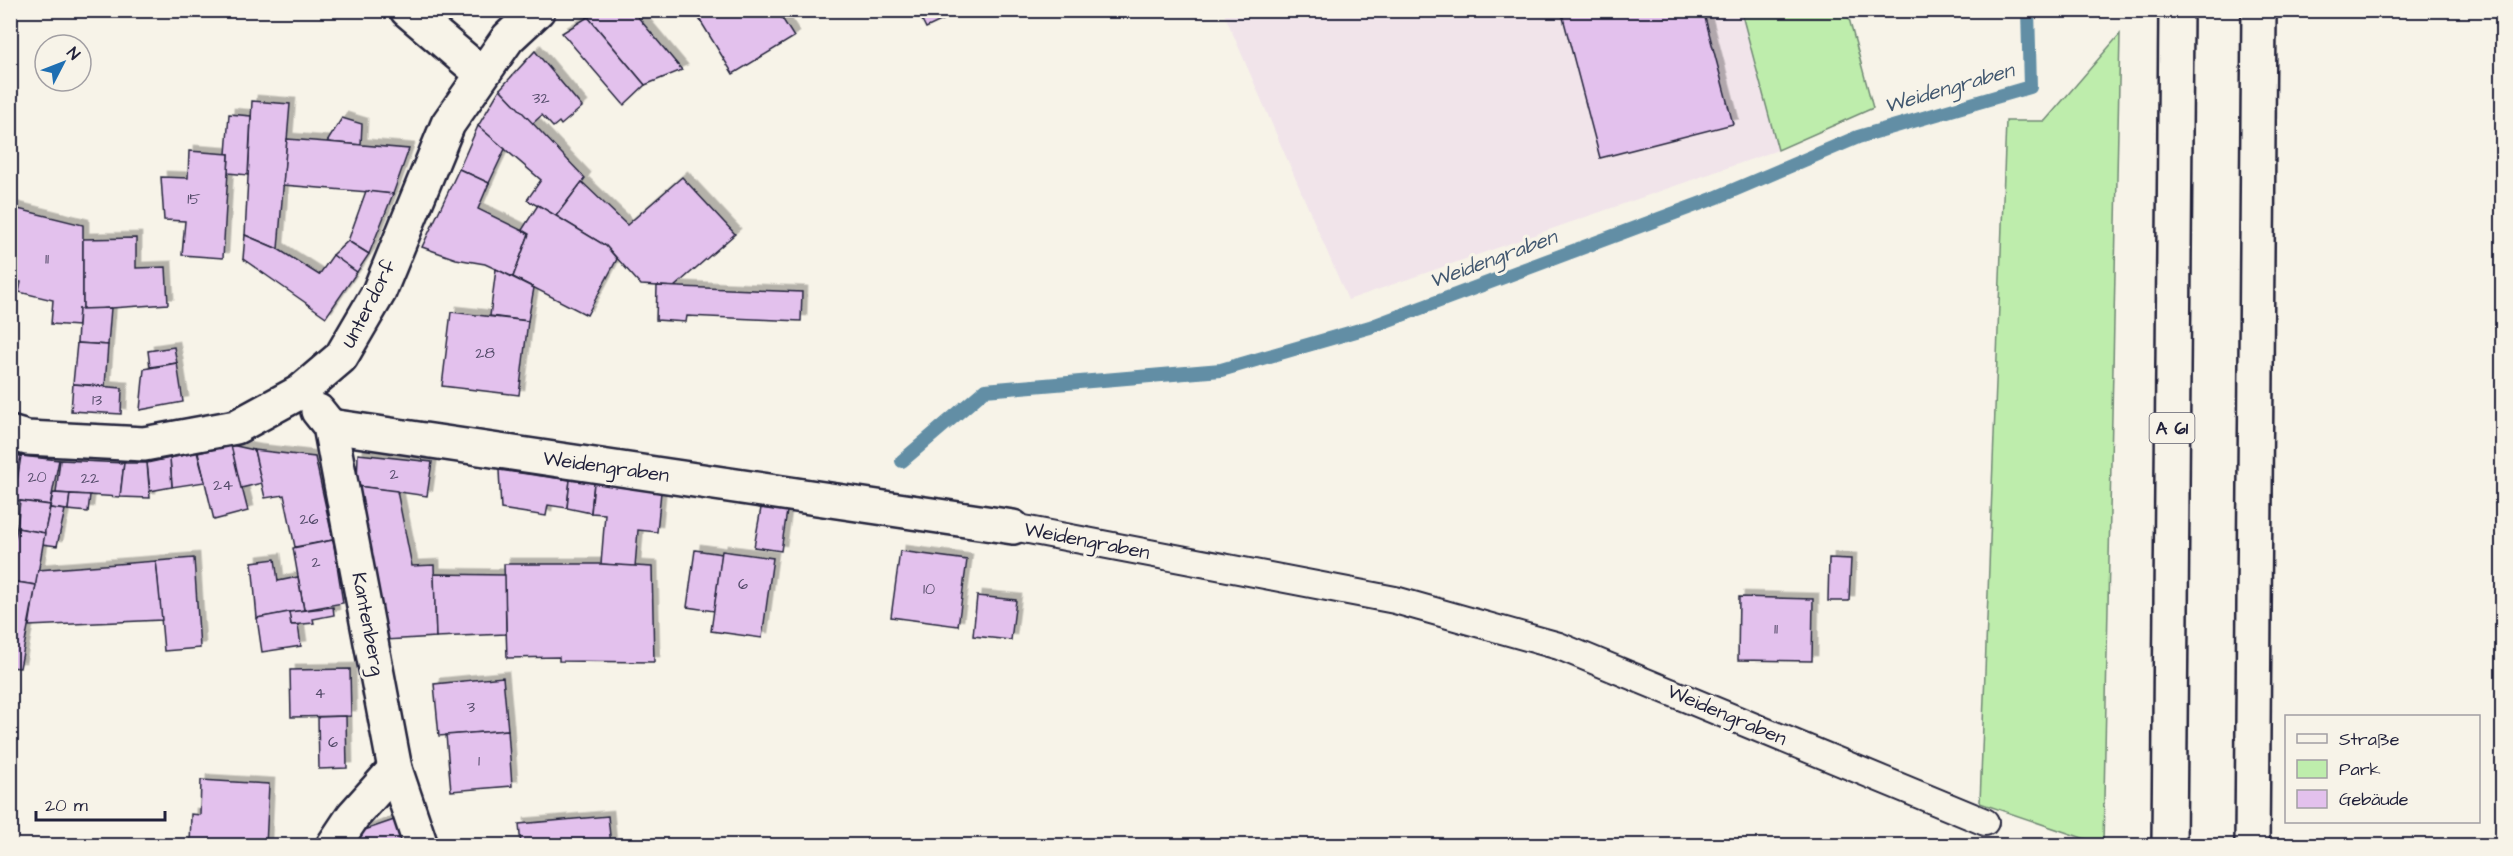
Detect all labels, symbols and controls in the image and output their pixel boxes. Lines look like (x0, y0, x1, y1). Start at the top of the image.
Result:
north arrow (33, 33, 93, 93)
text: N (62, 43, 85, 65)
water label: Weidengraben (1881, 55, 2019, 121)
house number: 32 (532, 87, 550, 109)
house number: 15 (187, 188, 201, 210)
water label: Weidengraben (1425, 222, 1563, 296)
house number: 11 (45, 248, 49, 270)
street label: Unterdorf (335, 255, 403, 353)
house number: 28 (475, 342, 495, 364)
house number: 13 (92, 389, 102, 411)
road number: A 61 (2150, 413, 2194, 443)
street label: Weidengraben (541, 444, 671, 491)
house number: 2 (389, 463, 399, 485)
house number: 20 (27, 466, 47, 488)
house number: 22 (81, 467, 99, 489)
house number: 24 (213, 474, 233, 496)
house number: 26 (299, 508, 319, 530)
street label: Weidengraben (1022, 515, 1152, 568)
house number: 2 (311, 551, 321, 573)
street label: Kantenberg (343, 570, 392, 678)
house number: 6 (738, 573, 748, 595)
house number: 10 (923, 578, 935, 600)
house number: 11 (1774, 618, 1778, 640)
street label: Weidengraben (1663, 677, 1791, 754)
house number: 4 (315, 682, 326, 704)
house number: 3 (467, 696, 475, 718)
legend (2285, 715, 2480, 823)
text: Straße (2339, 727, 2400, 752)
house number: 6 (328, 731, 338, 753)
house number: 1 (478, 750, 480, 772)
text: Park (2339, 757, 2381, 782)
scale bar (36, 784, 165, 822)
text: Gebäude (2339, 787, 2409, 812)
text: 20 m (45, 793, 88, 818)

